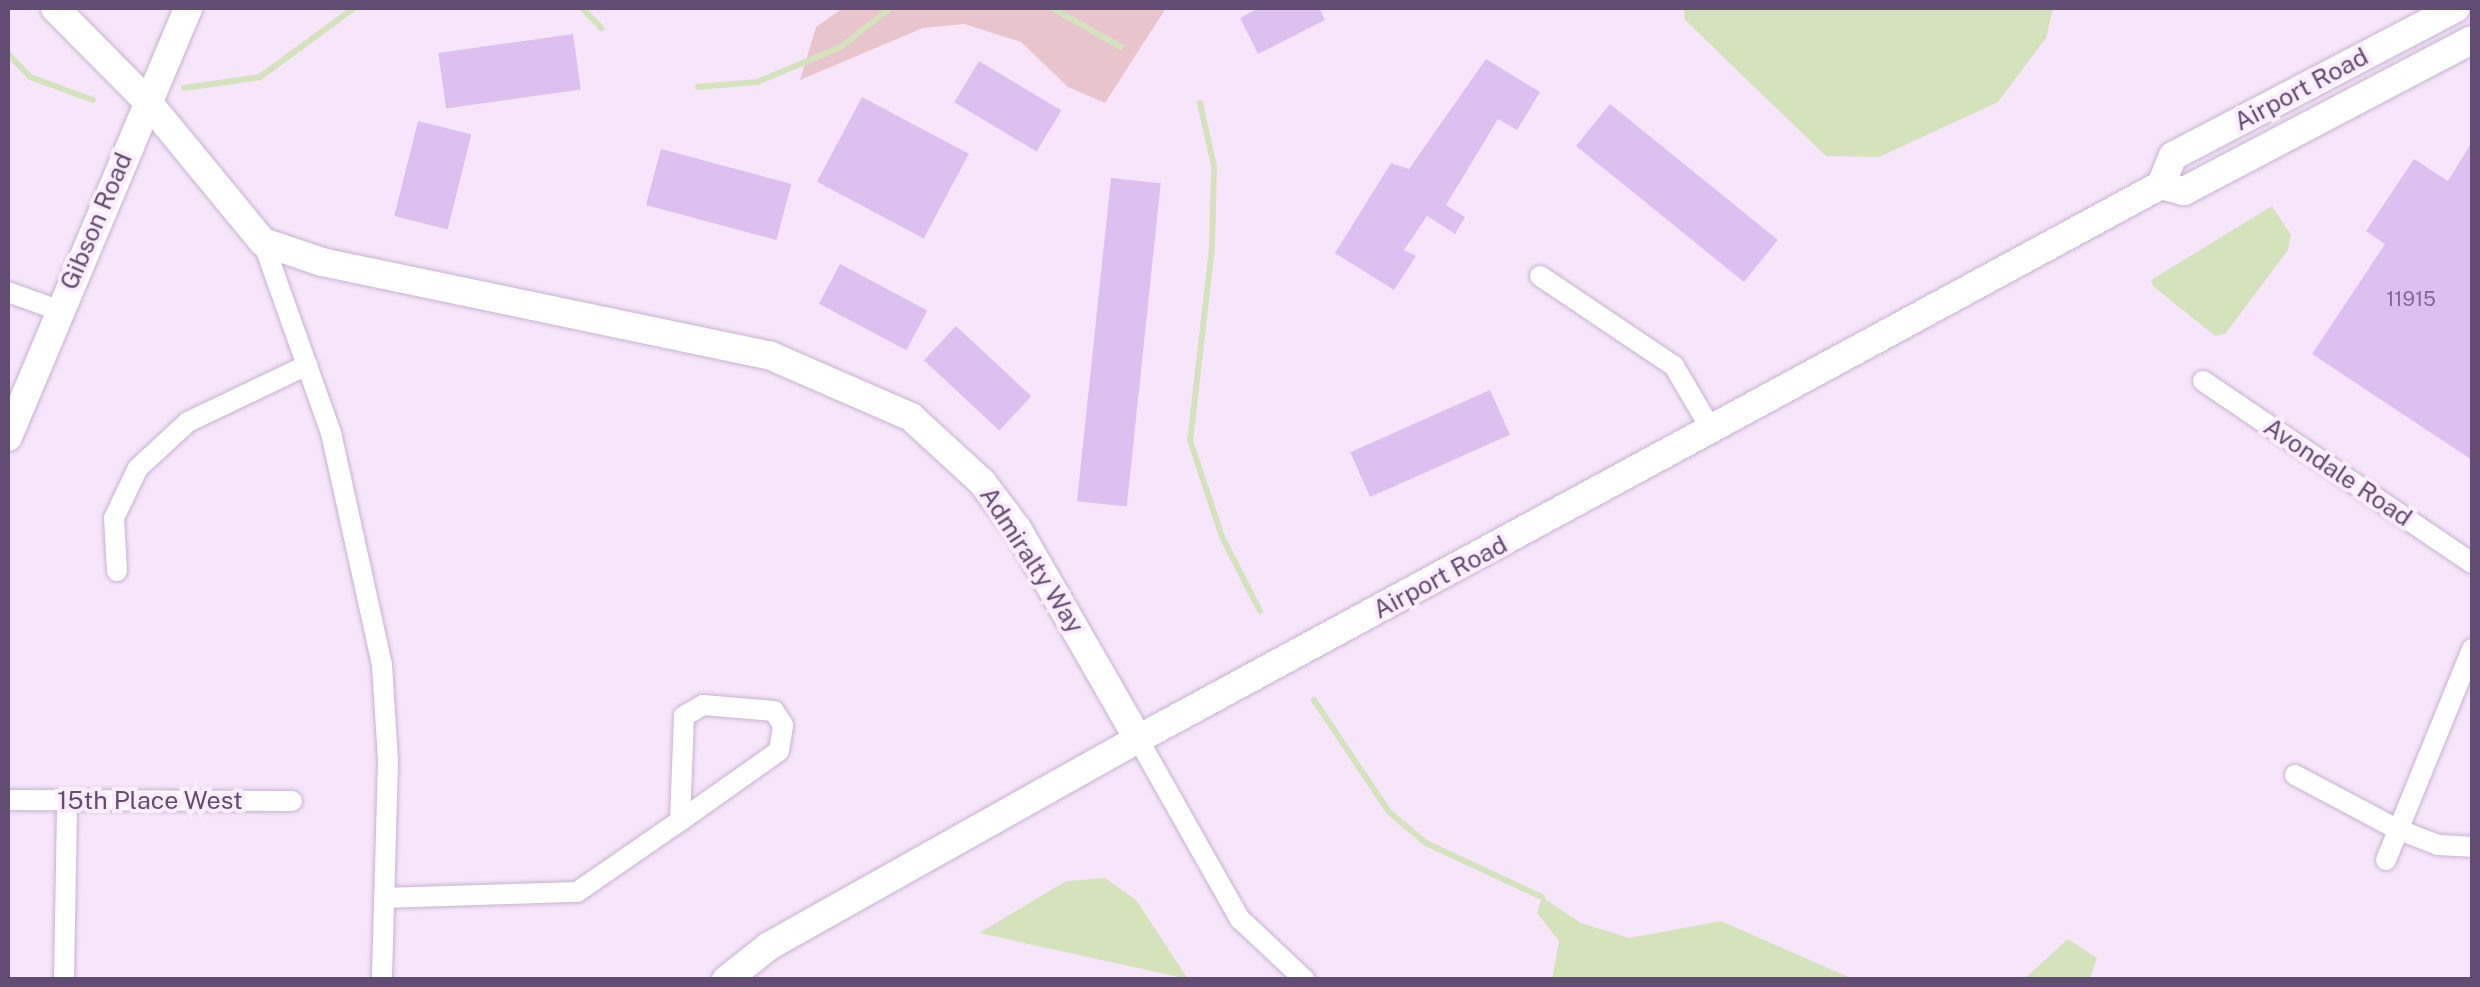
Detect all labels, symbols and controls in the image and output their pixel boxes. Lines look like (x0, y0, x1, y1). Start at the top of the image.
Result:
street label: Airport Road (2229, 41, 2373, 137)
street label: Gibson Road (54, 148, 138, 294)
house number: 11915 (2386, 287, 2436, 311)
street label: Avondale Road (2258, 411, 2418, 533)
street label: Admiralty Way (973, 481, 1091, 639)
street label: Airport Road (1368, 529, 1512, 625)
street label: 15th Place West (57, 785, 243, 815)

